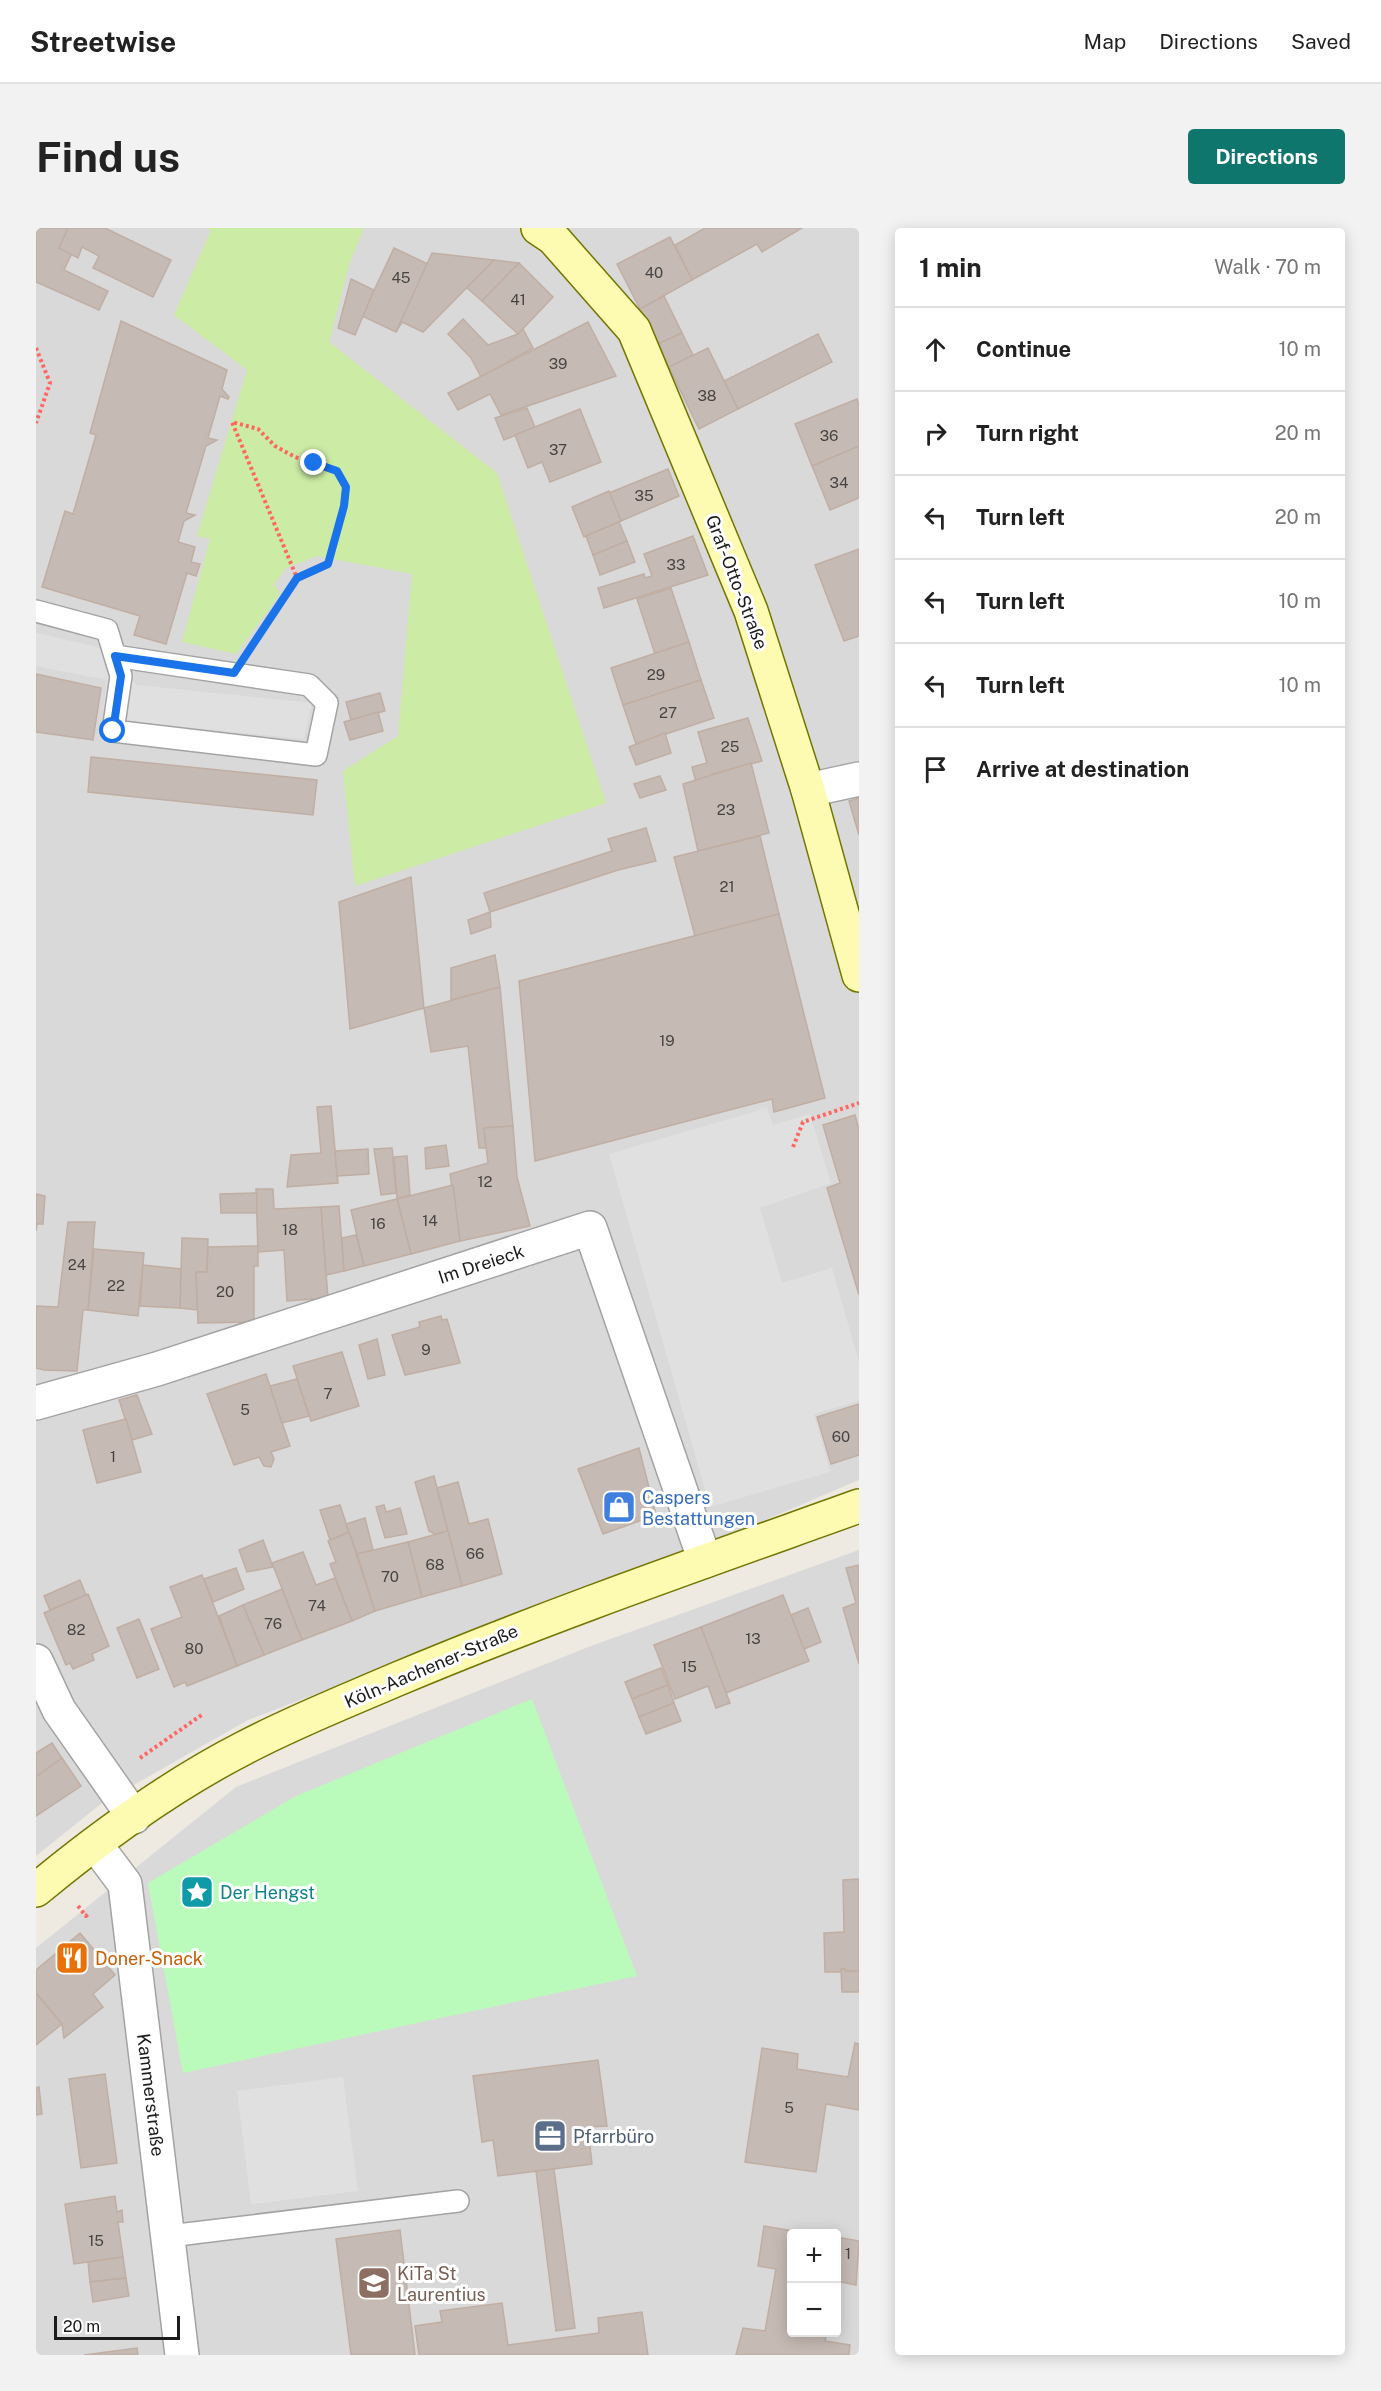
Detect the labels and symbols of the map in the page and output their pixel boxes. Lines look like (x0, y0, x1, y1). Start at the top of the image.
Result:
house number: 40 (645, 264, 663, 281)
house number: 45 (392, 269, 410, 286)
house number: 41 (510, 291, 526, 308)
house number: 39 (549, 355, 567, 372)
house number: 38 (697, 387, 717, 404)
house number: 36 (820, 427, 838, 444)
house number: 37 (549, 441, 567, 458)
route end (300, 449, 326, 475)
house number: 34 (830, 474, 848, 491)
house number: 35 (634, 487, 654, 504)
street label: Graf-Otto-Straße (702, 512, 772, 652)
house number: 33 (667, 556, 685, 573)
house number: 29 (647, 666, 665, 683)
house number: 27 (659, 704, 677, 721)
route start (99, 717, 125, 743)
house number: 25 (721, 738, 739, 755)
house number: 23 (717, 801, 735, 818)
house number: 21 (719, 878, 735, 895)
house number: 19 (659, 1032, 675, 1049)
house number: 12 (477, 1173, 493, 1190)
house number: 14 (422, 1212, 438, 1229)
house number: 16 (370, 1215, 386, 1232)
house number: 18 (282, 1221, 298, 1238)
street label: Im Dreieck (435, 1240, 527, 1288)
house number: 24 (68, 1256, 86, 1273)
house number: 22 (107, 1277, 125, 1294)
house number: 20 (216, 1283, 234, 1300)
house number: 9 (421, 1341, 431, 1358)
house number: 7 (323, 1385, 333, 1402)
house number: 5 (240, 1401, 250, 1418)
house number: 60 (832, 1428, 850, 1445)
house number: 1 (110, 1448, 116, 1465)
place label: Caspers Bestattungen (642, 1487, 755, 1529)
shop icon: Caspers Bestattungen (601, 1489, 637, 1525)
house number: 66 (466, 1545, 484, 1562)
house number: 68 (426, 1556, 444, 1573)
house number: 70 (381, 1568, 399, 1585)
house number: 74 (308, 1597, 326, 1614)
house number: 76 (264, 1615, 282, 1632)
street label: Köln-Aachener-Straße (341, 1620, 521, 1712)
house number: 82 (67, 1621, 85, 1638)
house number: 13 (745, 1630, 761, 1647)
house number: 80 (185, 1640, 203, 1657)
house number: 15 (681, 1658, 697, 1675)
place icon: Der Hengst (179, 1874, 215, 1910)
place label: Der Hengst (220, 1882, 315, 1903)
restaurant icon: Doner-Snack (54, 1940, 90, 1976)
place label: Doner-Snack (95, 1948, 203, 1969)
street label: Kammerstraße (133, 2032, 169, 2158)
house number: 5 (784, 2099, 794, 2116)
office icon: Pfarrbüro (532, 2118, 568, 2154)
place label: Pfarrbüro (573, 2126, 654, 2147)
house number: 15 (88, 2232, 104, 2249)
house number: 1 (845, 2245, 851, 2262)
place label: KiTa St Laurentius (397, 2263, 486, 2305)
school or university icon: KiTa St Laurentius (356, 2265, 392, 2301)
scale bar (54, 2313, 180, 2340)

